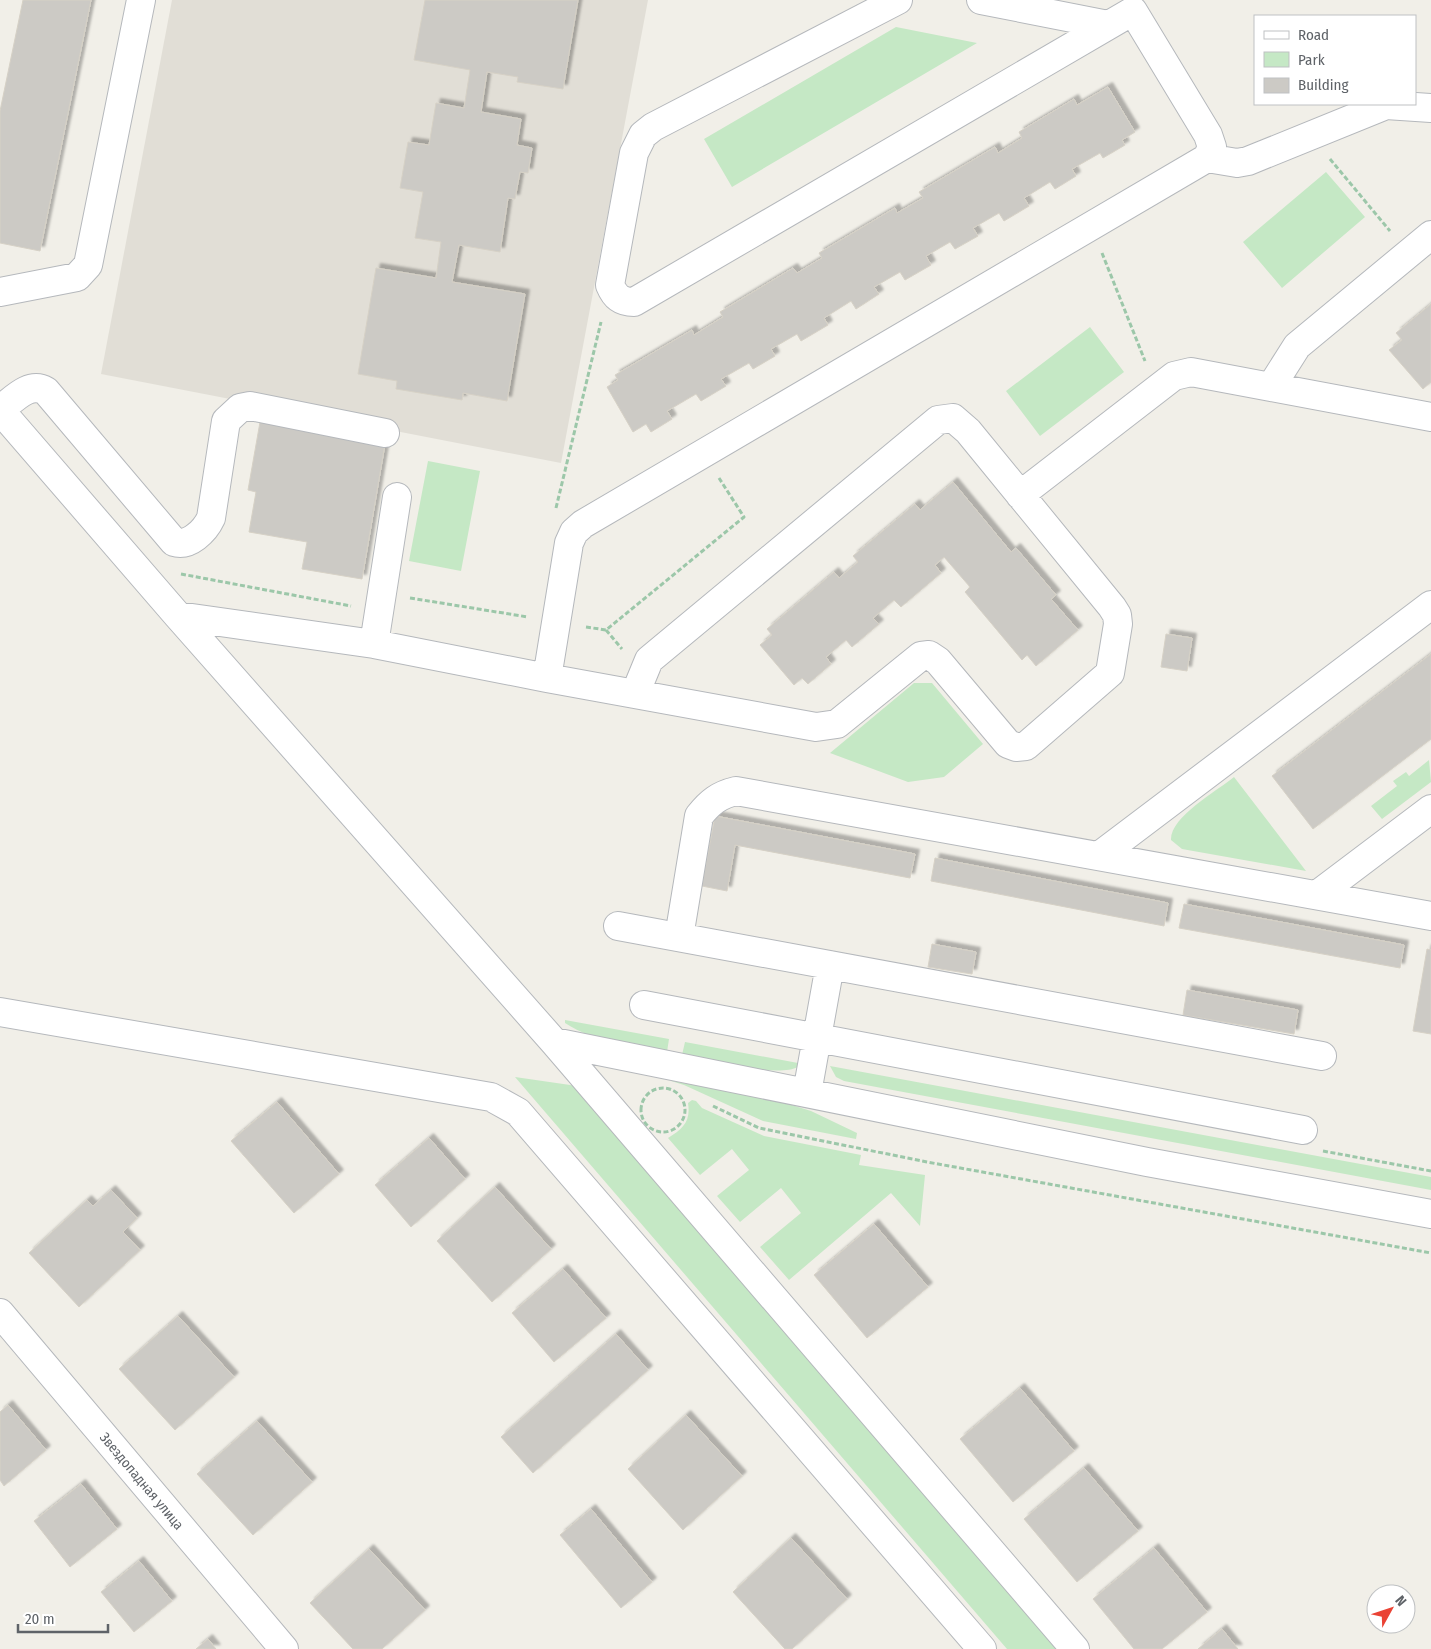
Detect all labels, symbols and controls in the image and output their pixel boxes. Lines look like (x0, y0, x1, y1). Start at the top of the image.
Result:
legend (1254, 15, 1416, 105)
text: Road (1298, 26, 1329, 44)
text: Park (1298, 51, 1325, 69)
text: Building (1298, 76, 1349, 94)
street label: Звездопадная улица (96, 1429, 187, 1533)
north arrow (1366, 1584, 1416, 1634)
text: N (1391, 1592, 1410, 1610)
scale bar (18, 1602, 108, 1634)
text: 20 m (25, 1610, 55, 1628)

